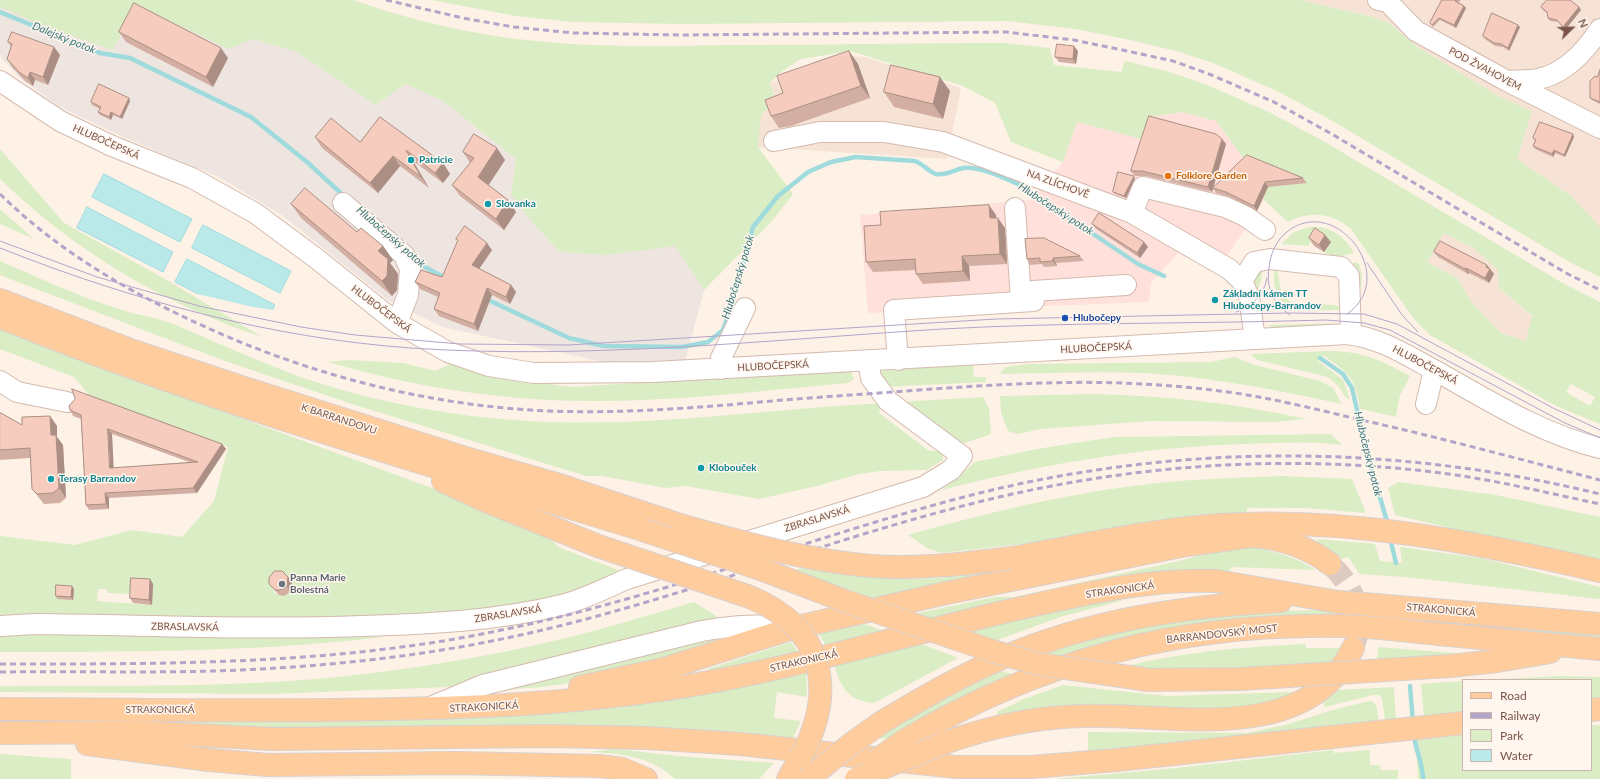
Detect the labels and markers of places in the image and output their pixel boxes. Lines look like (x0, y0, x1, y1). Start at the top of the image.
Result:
place label: Patricie (419, 154, 453, 166)
marker: Patricie (406, 155, 416, 165)
place label: Folklore Garden (1176, 170, 1247, 182)
marker: Folklore Garden (1163, 171, 1173, 181)
place label: Slovanka (496, 198, 536, 210)
marker: Slovanka (483, 199, 493, 209)
place label: Základní kámen TT Hlubočepy-Barrandov (1223, 288, 1321, 312)
marker: Základní kámen TT Hlubočepy-Barrandov (1210, 295, 1220, 305)
place label: Hlubočepy (1073, 312, 1121, 324)
marker: Hlubočepy (1060, 313, 1070, 323)
place label: Klobouček (709, 462, 757, 474)
marker: Klobouček (696, 463, 706, 473)
place label: Terasy Barrandov (59, 473, 136, 485)
marker: Terasy Barrandov (46, 474, 56, 484)
place label: Panna Marie Bolestná (290, 572, 346, 596)
marker: Panna Marie Bolestná (277, 579, 287, 589)

